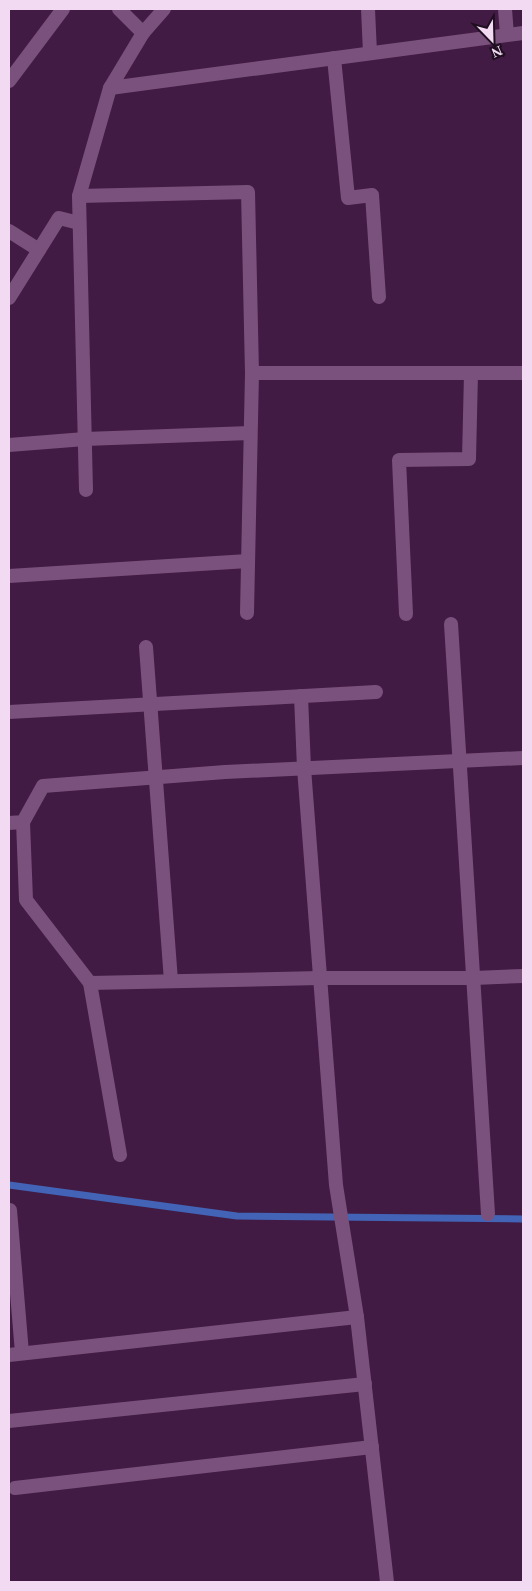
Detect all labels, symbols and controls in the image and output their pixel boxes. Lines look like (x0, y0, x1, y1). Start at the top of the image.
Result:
north arrow (467, 15, 517, 65)
text: N (489, 43, 504, 60)

